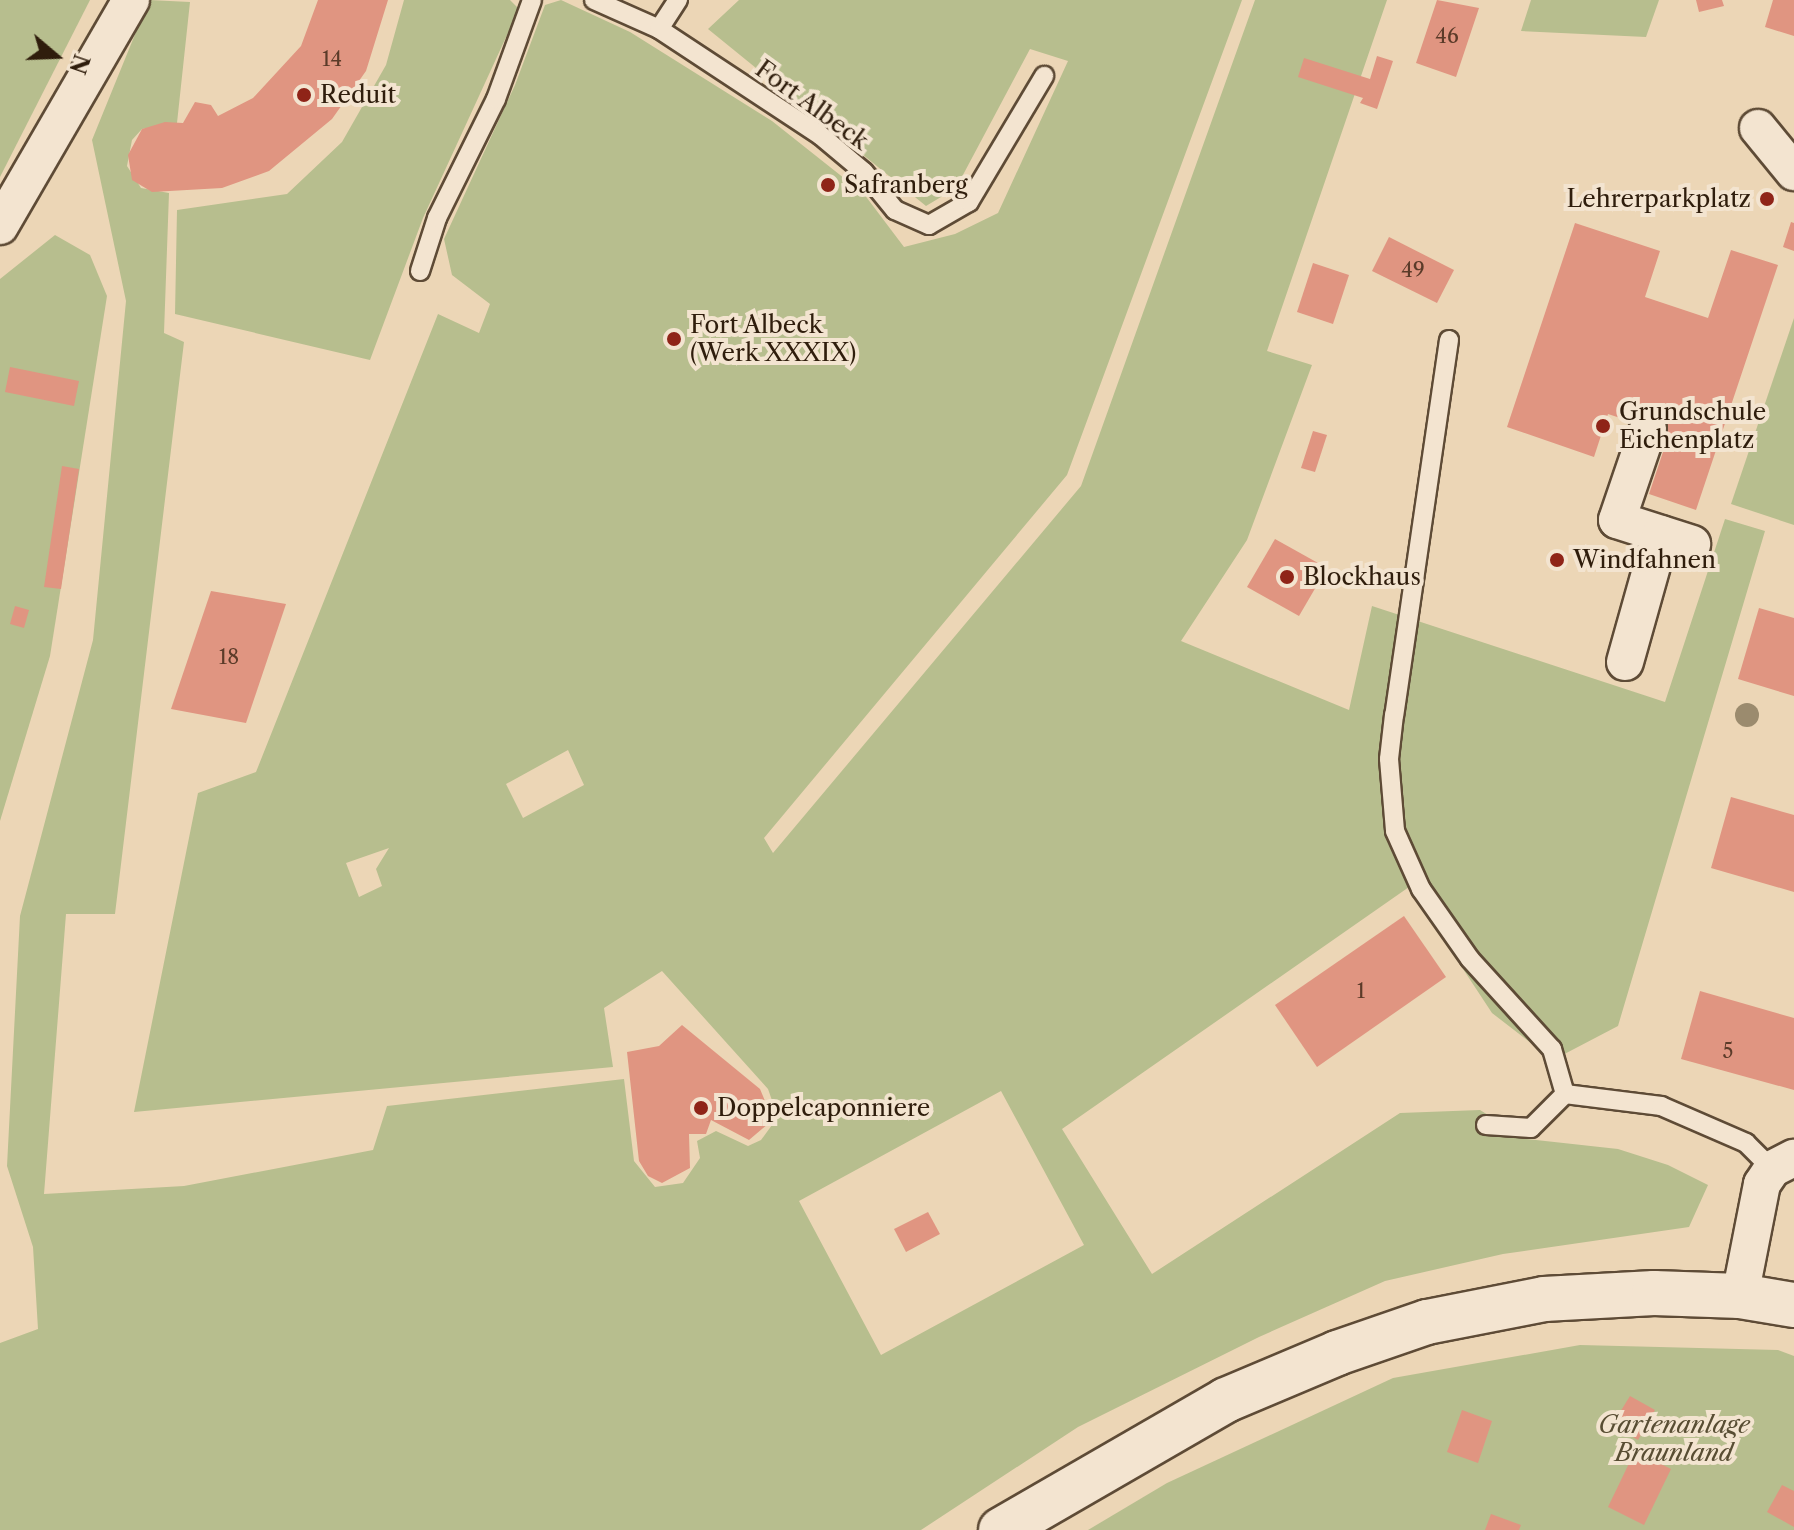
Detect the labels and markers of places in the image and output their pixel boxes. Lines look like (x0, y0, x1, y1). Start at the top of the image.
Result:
place label: Reduit (320, 81, 396, 109)
marker: Reduit (295, 86, 313, 104)
place label: Safranberg (844, 171, 968, 199)
marker: Safranberg (819, 176, 837, 194)
place label: Lehrerparkplatz (1567, 185, 1751, 213)
marker: Lehrerparkplatz (1758, 190, 1776, 208)
place label: Fort Albeck (Werk XXXIX) (690, 311, 857, 367)
marker: Fort Albeck (Werk XXXIX) (665, 330, 683, 348)
place label: Grundschule Eichenplatz (1619, 398, 1766, 454)
marker: Grundschule Eichenplatz (1594, 417, 1612, 435)
place label: Windfahnen (1573, 546, 1716, 574)
marker: Windfahnen (1548, 551, 1566, 569)
place label: Blockhaus (1303, 563, 1421, 591)
marker: Blockhaus (1278, 568, 1296, 586)
place label: Doppelcaponniere (717, 1094, 930, 1122)
marker: Doppelcaponniere (692, 1099, 710, 1117)

